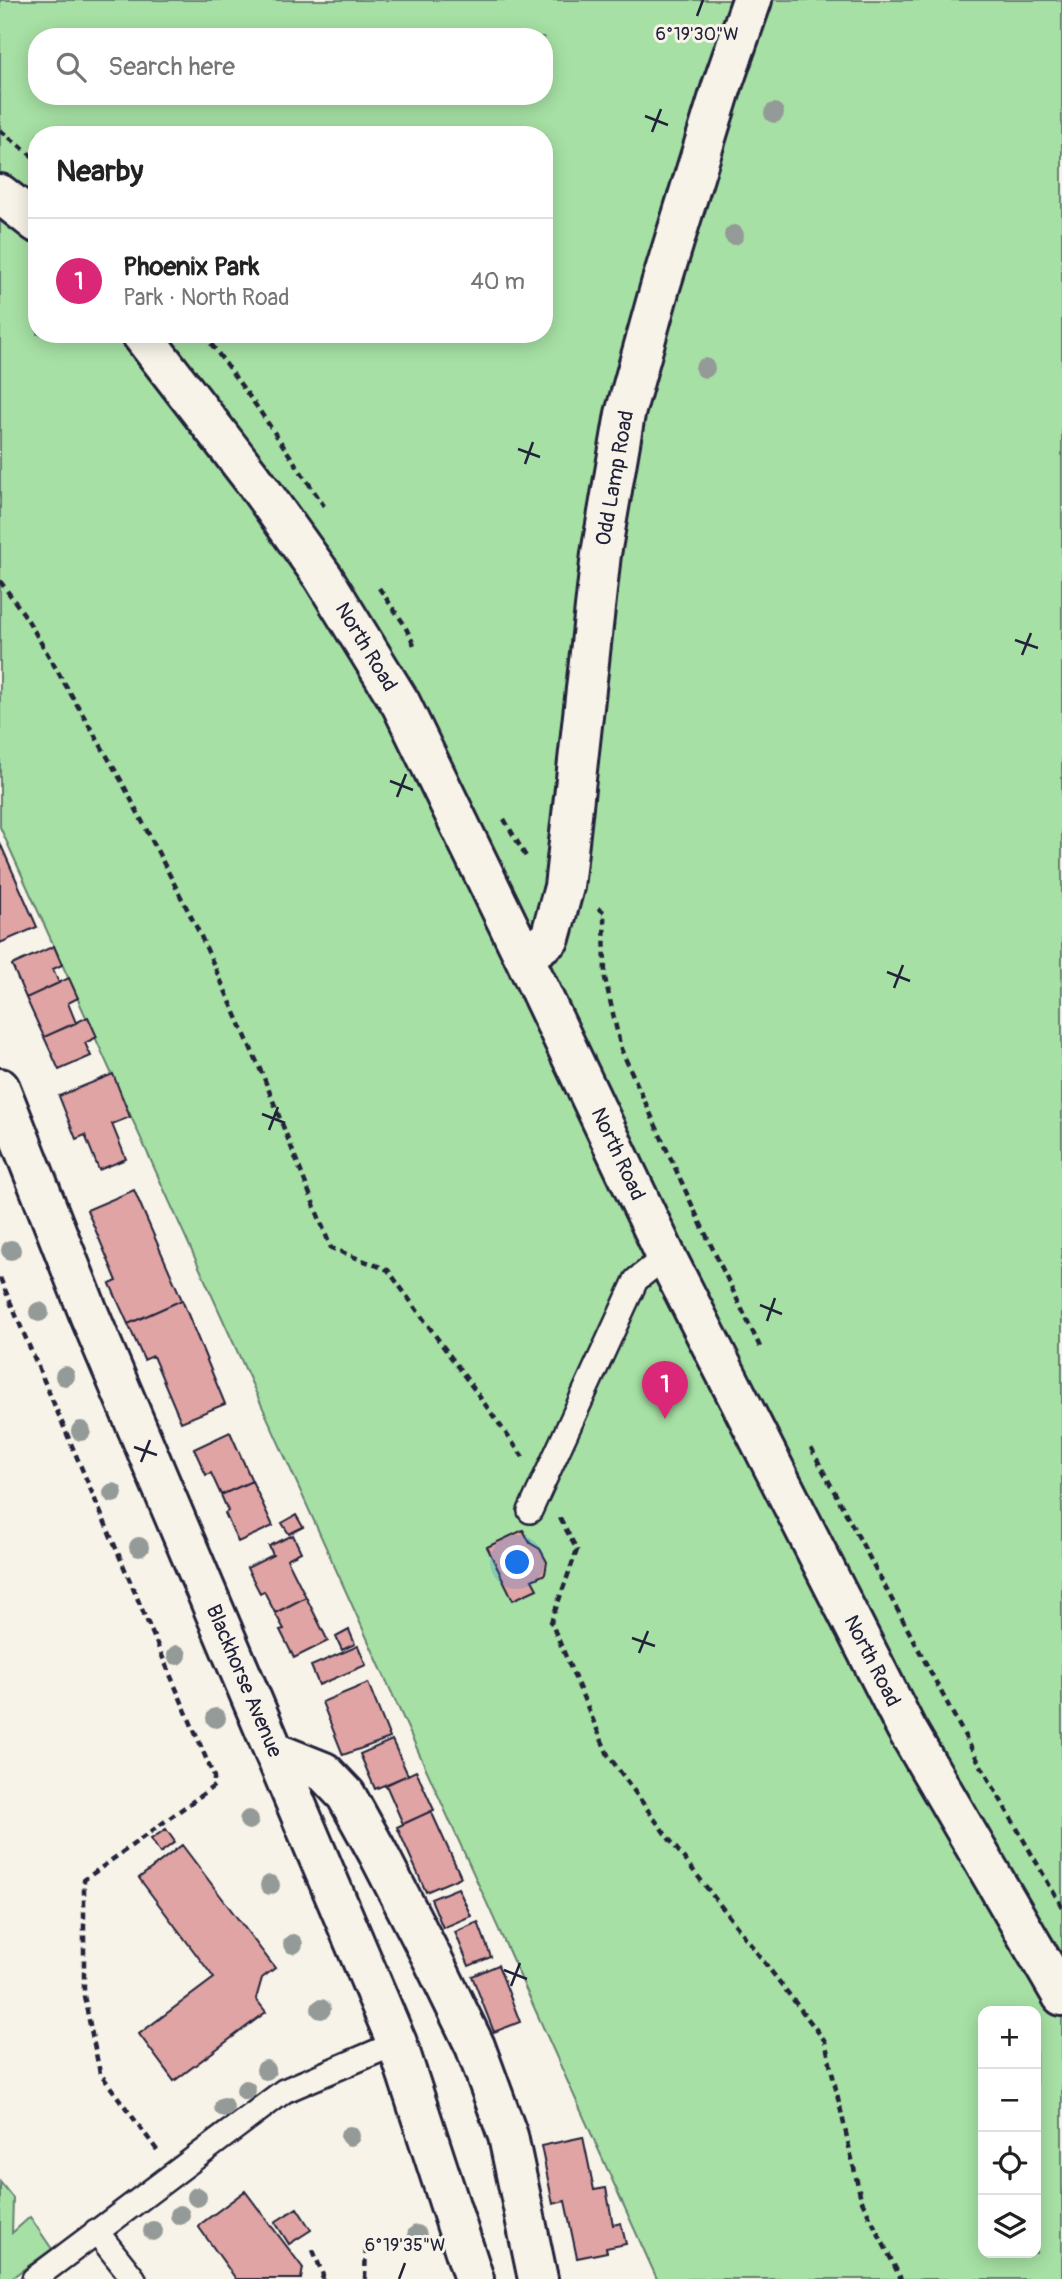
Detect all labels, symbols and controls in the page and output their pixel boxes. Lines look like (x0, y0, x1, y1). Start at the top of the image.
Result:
text: 6°19'30"W (655, 23, 739, 46)
search box (28, 28, 553, 105)
icon: search (52, 48, 90, 86)
text: Search here (108, 51, 235, 83)
text: Nearby (56, 153, 143, 190)
text: Phoenix Park (123, 251, 259, 283)
text: 1 (75, 267, 84, 296)
text: 40 m (471, 267, 525, 296)
text: Park · North Road (123, 283, 289, 312)
street label: Odd Lamp Road (590, 408, 640, 548)
street label: North Road (329, 597, 403, 697)
street label: North Road (585, 1103, 651, 1205)
pin: 1 (642, 1361, 688, 1419)
your location (500, 1545, 534, 1579)
street label: Blackhorse Avenue (200, 1600, 289, 1762)
street label: North Road (837, 1611, 907, 1711)
map controls (978, 2006, 1041, 2258)
button: + (978, 2006, 1041, 2069)
button: − (978, 2069, 1041, 2132)
button: locate (978, 2132, 1041, 2195)
button: layers (978, 2195, 1041, 2258)
text: 6°19'35"W (365, 2234, 445, 2257)

